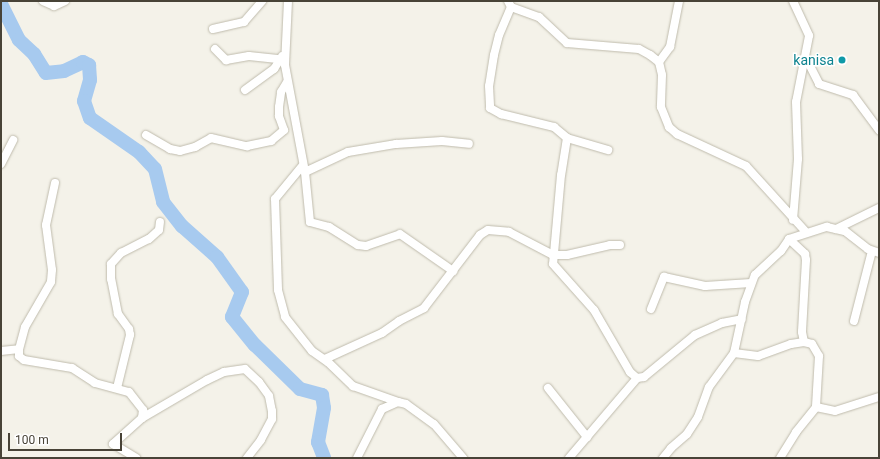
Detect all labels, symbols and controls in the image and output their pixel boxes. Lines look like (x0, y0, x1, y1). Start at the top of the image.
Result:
place label: kanisa (793, 52, 834, 68)
marker: kanisa (837, 55, 847, 65)
scale bar (10, 425, 124, 451)
text: 100 m (15, 433, 49, 447)

